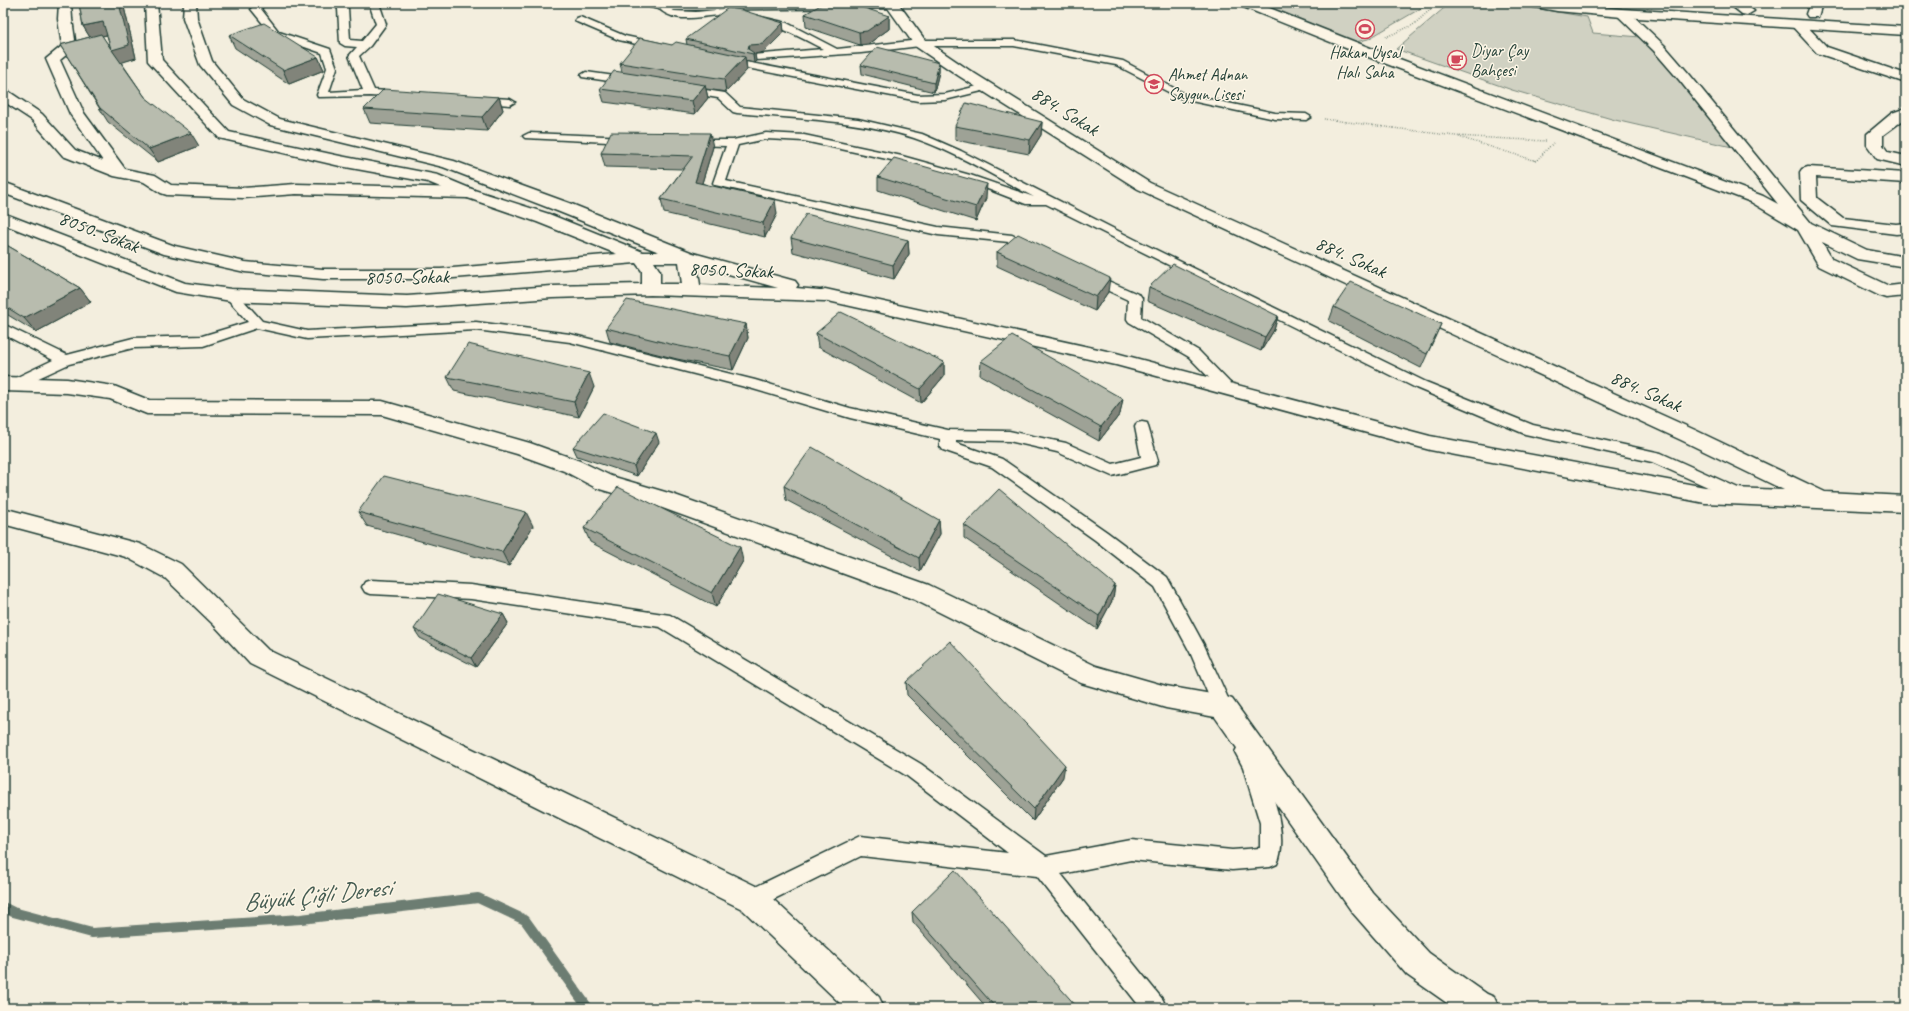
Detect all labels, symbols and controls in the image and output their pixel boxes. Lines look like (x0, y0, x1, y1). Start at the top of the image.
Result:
sports icon: Hakan Uysal Halı Saha (1354, 18, 1376, 40)
place label: Diyar Çay Bahçesi (1471, 40, 1529, 81)
place label: Hakan Uysal Halı Saha (1329, 42, 1404, 83)
cafe icon: Diyar Çay Bahçesi (1446, 49, 1468, 71)
place label: Ahmet Adnan Saygun Lisesi (1168, 64, 1249, 105)
school or university icon: Ahmet Adnan Saygun Lisesi (1143, 73, 1165, 95)
street label: 884. Sokak (1027, 81, 1105, 142)
street label: 8050. Sokak (55, 205, 144, 259)
street label: 884. Sokak (1312, 230, 1392, 284)
street label: 8050. Sokak (689, 256, 775, 284)
street label: 8050. Sokak (365, 264, 451, 290)
street label: 884. Sokak (1607, 364, 1687, 418)
water label: Büyük Çiğli Deresi (241, 871, 399, 919)

